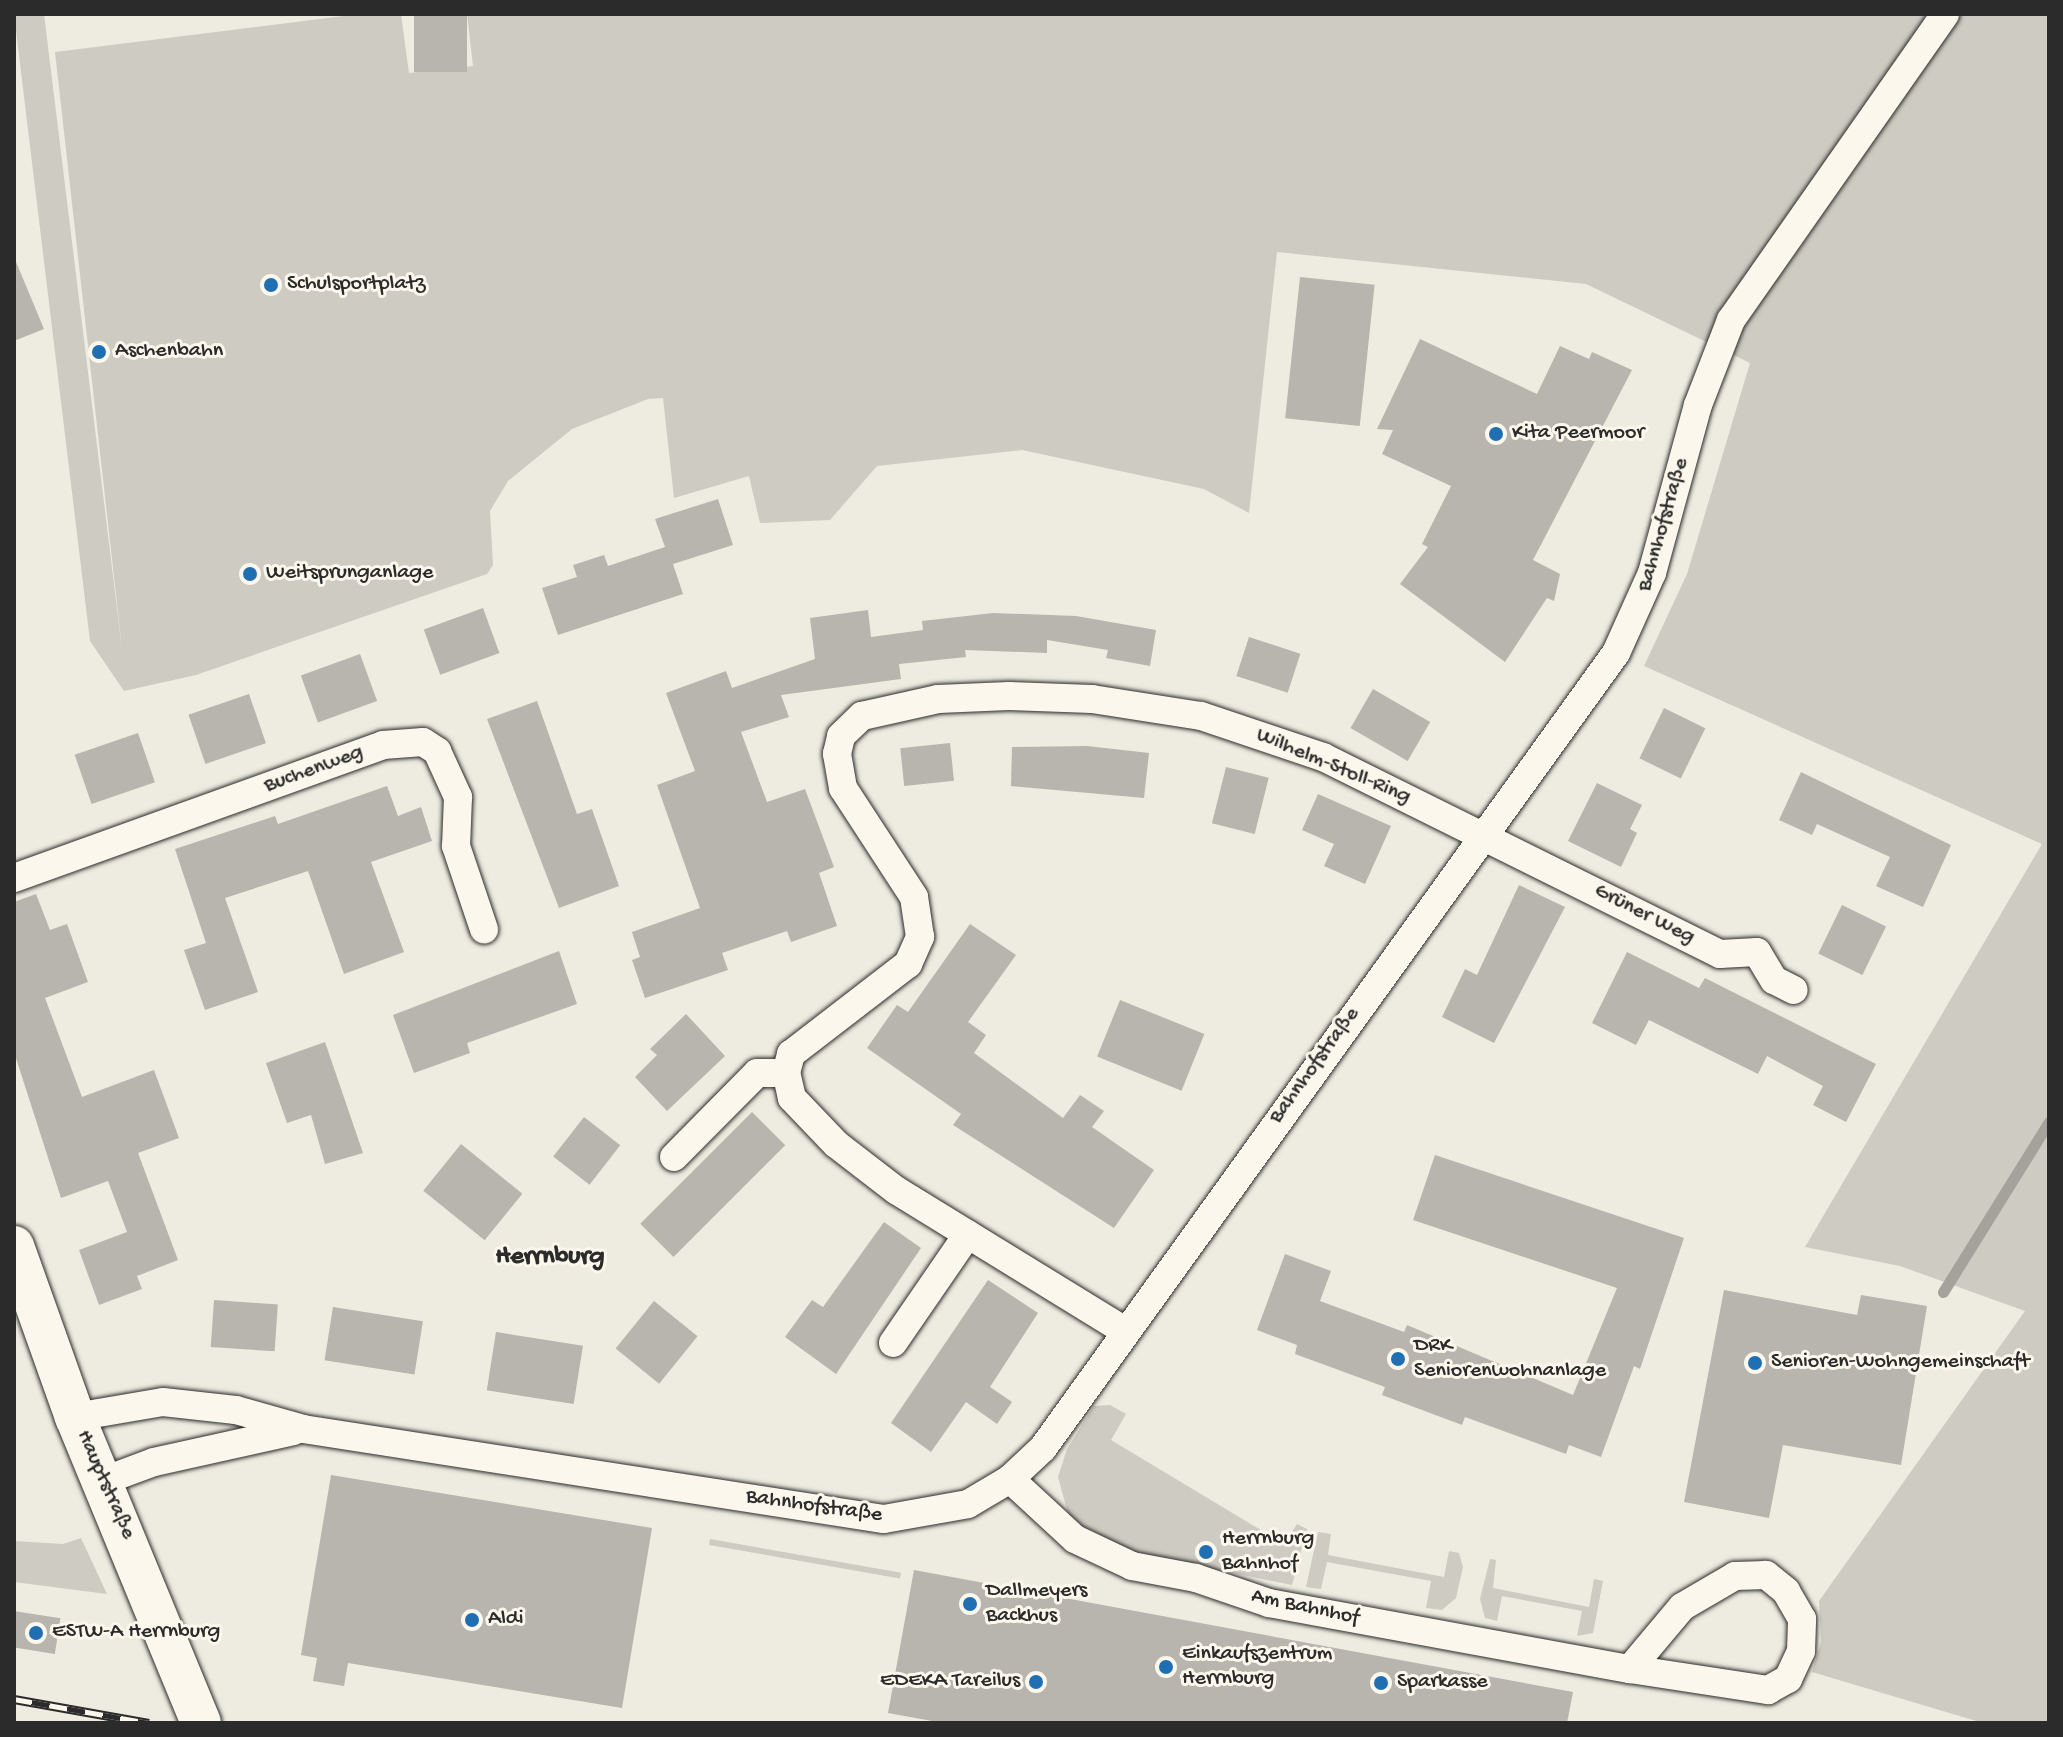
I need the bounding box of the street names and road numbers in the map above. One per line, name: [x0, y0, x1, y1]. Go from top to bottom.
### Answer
street label: Bahnhofstraße: [1632, 455, 1696, 595]
street label: Wilhelm-Stoll-Ring: [1252, 723, 1414, 811]
street label: Buchenweg: [261, 740, 367, 800]
street label: Grüner Weg: [1589, 878, 1699, 952]
street label: Bahnhofstraße: [1264, 1003, 1366, 1129]
street label: Hauptstraße: [69, 1426, 141, 1544]
street label: Bahnhofstraße: [744, 1484, 884, 1530]
street label: Am Bahnhof: [1249, 1584, 1361, 1632]

